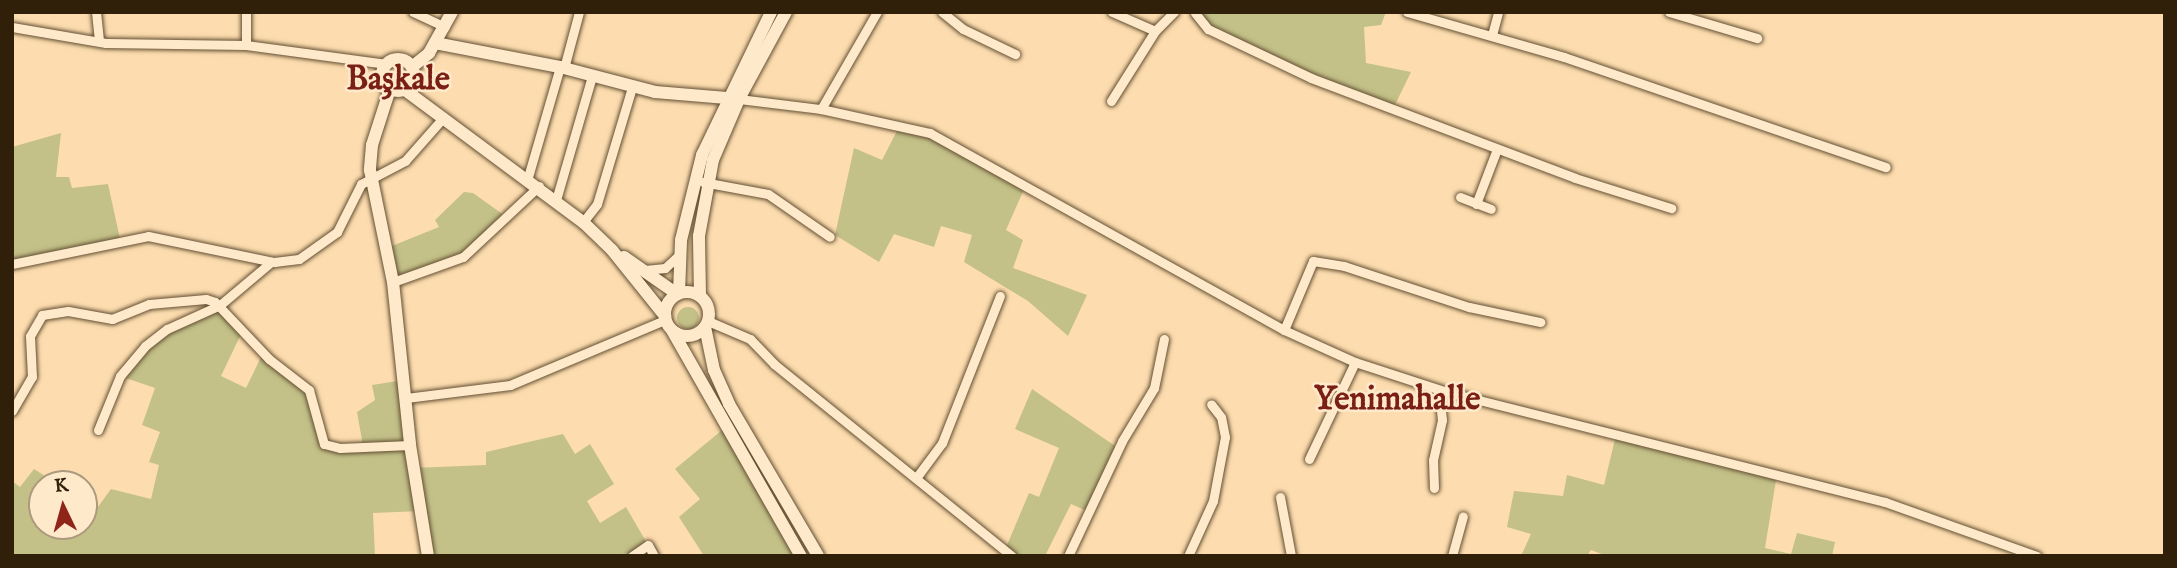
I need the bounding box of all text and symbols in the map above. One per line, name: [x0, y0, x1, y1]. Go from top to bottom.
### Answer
district label: Başkale: [346, 61, 450, 101]
district label: Yenimahalle: [1314, 381, 1480, 421]
north arrow: [28, 470, 98, 540]
text: K: [53, 474, 69, 499]

